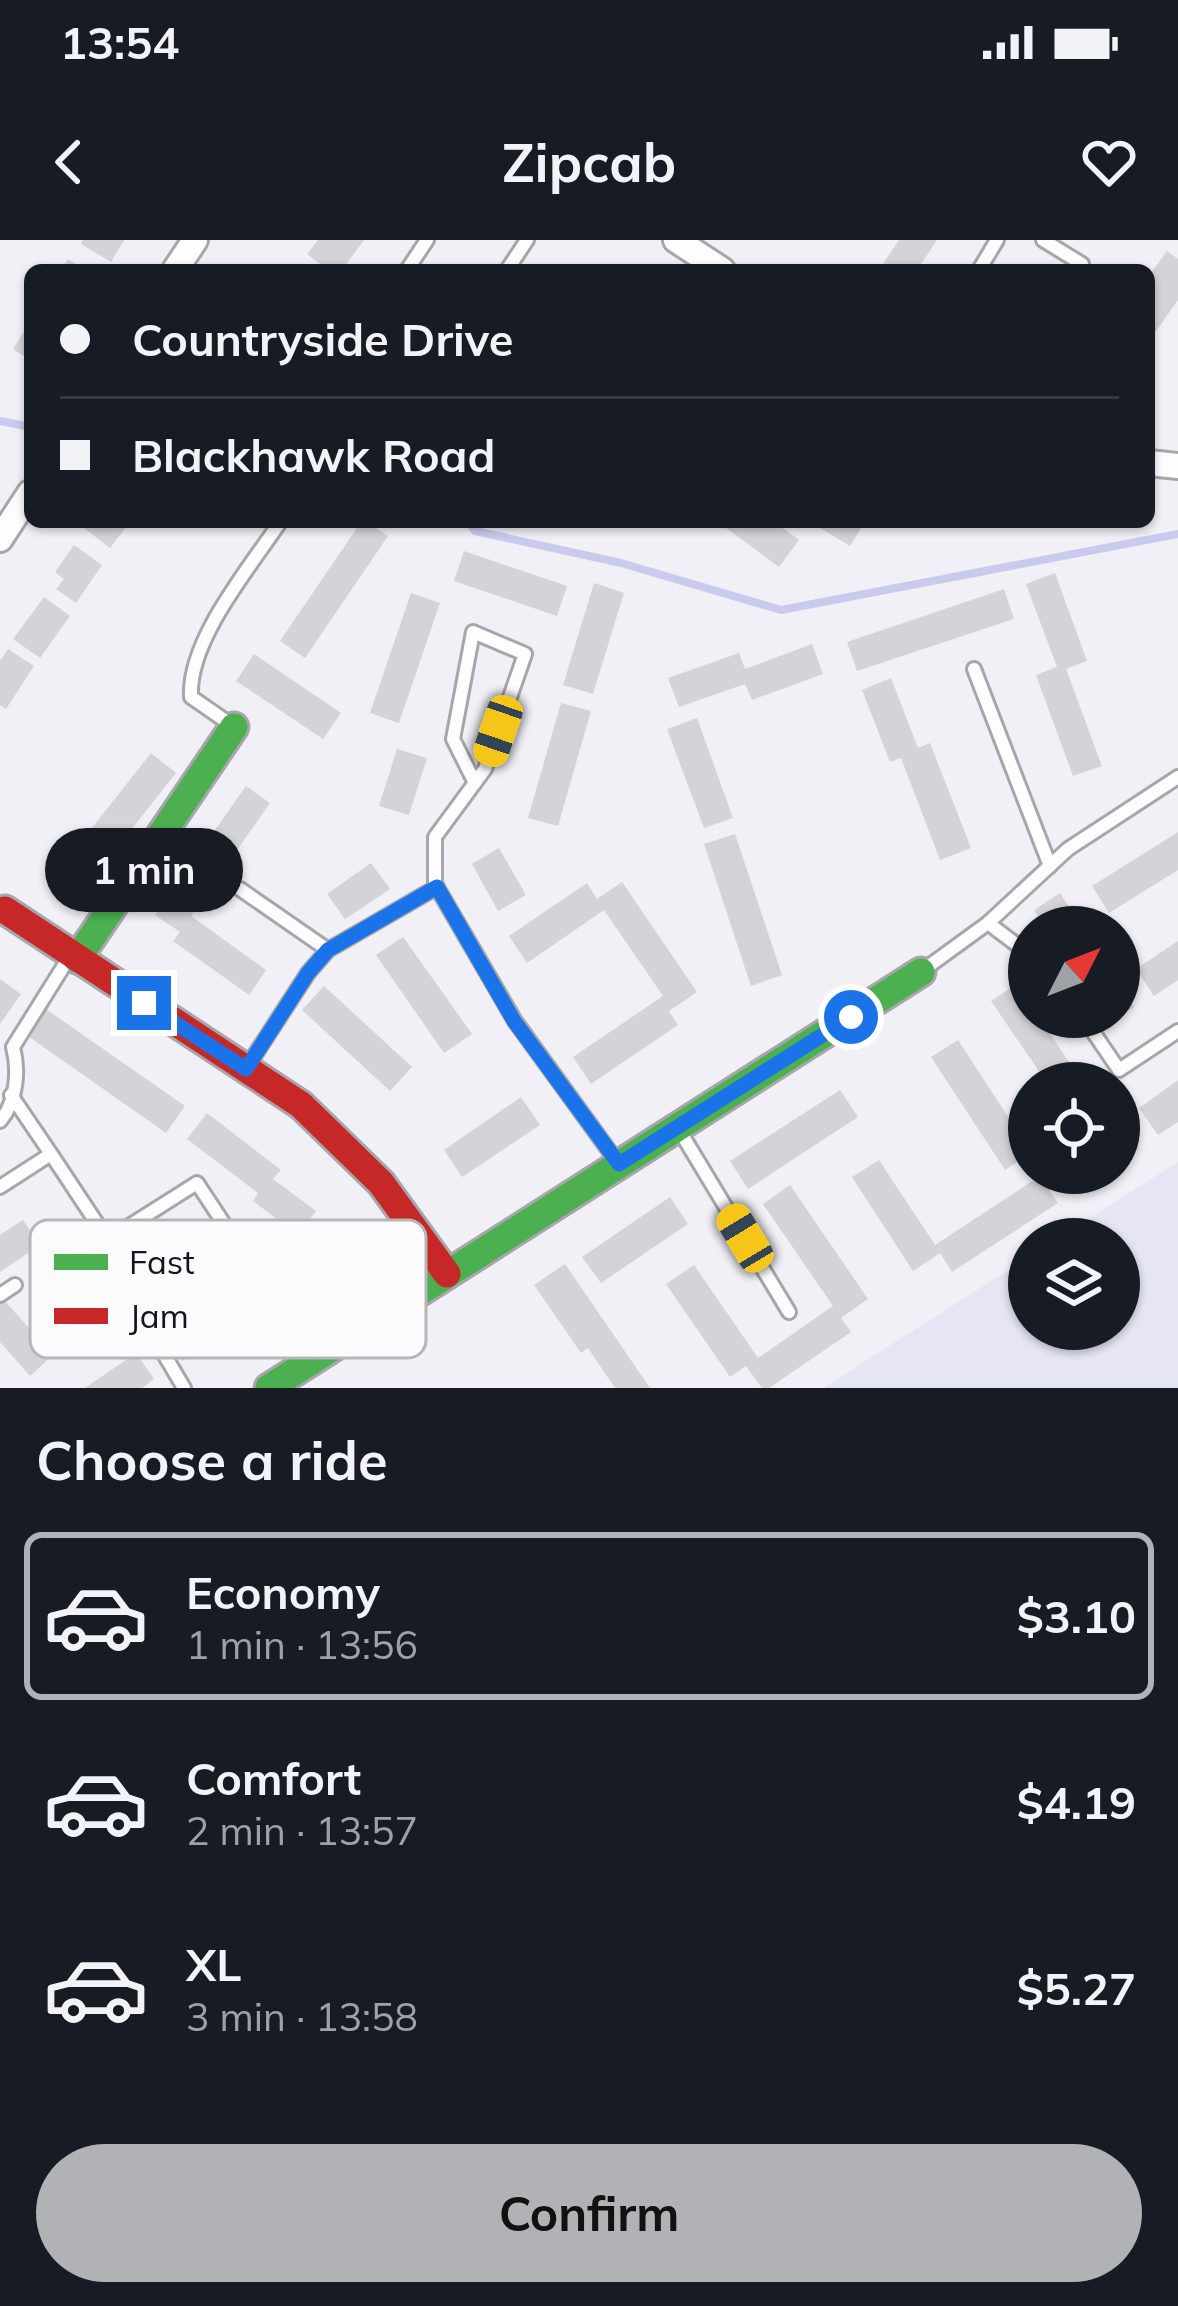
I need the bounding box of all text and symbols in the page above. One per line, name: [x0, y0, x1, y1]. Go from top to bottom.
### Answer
text: 13:54: [60, 14, 179, 70]
text: Zipcab: [502, 128, 676, 196]
icon: back: [36, 129, 102, 195]
icon: heart: [1076, 129, 1142, 195]
text: Countryside Drive: [132, 311, 514, 367]
text: Blackhawk Road: [132, 427, 495, 483]
car: [469, 691, 527, 771]
callout: 1 min: [45, 829, 243, 913]
text: 1 min: [93, 845, 195, 894]
north arrow: [1008, 906, 1140, 1038]
map controls: [1008, 906, 1140, 1350]
route end: [117, 976, 171, 1030]
route start: [824, 990, 878, 1044]
button: locate: [1008, 1062, 1140, 1194]
car: [711, 1198, 779, 1278]
button: layers: [1008, 1218, 1140, 1350]
legend: [30, 1220, 426, 1358]
text: Fast: [129, 1241, 194, 1282]
text: Jam: [129, 1295, 189, 1336]
text: Choose a ride: [36, 1426, 388, 1494]
icon: car: [42, 1562, 150, 1670]
text: Economy: [186, 1564, 380, 1620]
text: $3.10: [1017, 1588, 1136, 1644]
text: 1 min · 13:56: [186, 1620, 418, 1669]
icon: car: [42, 1748, 150, 1856]
text: Comfort: [186, 1750, 361, 1806]
text: $4.19: [1017, 1774, 1136, 1830]
text: 2 min · 13:57: [186, 1806, 418, 1855]
icon: car: [42, 1934, 150, 2042]
text: XL: [186, 1936, 241, 1992]
text: $5.27: [1017, 1960, 1136, 2016]
text: 3 min · 13:58: [186, 1992, 418, 2041]
button: Confirm: [36, 2144, 1142, 2282]

